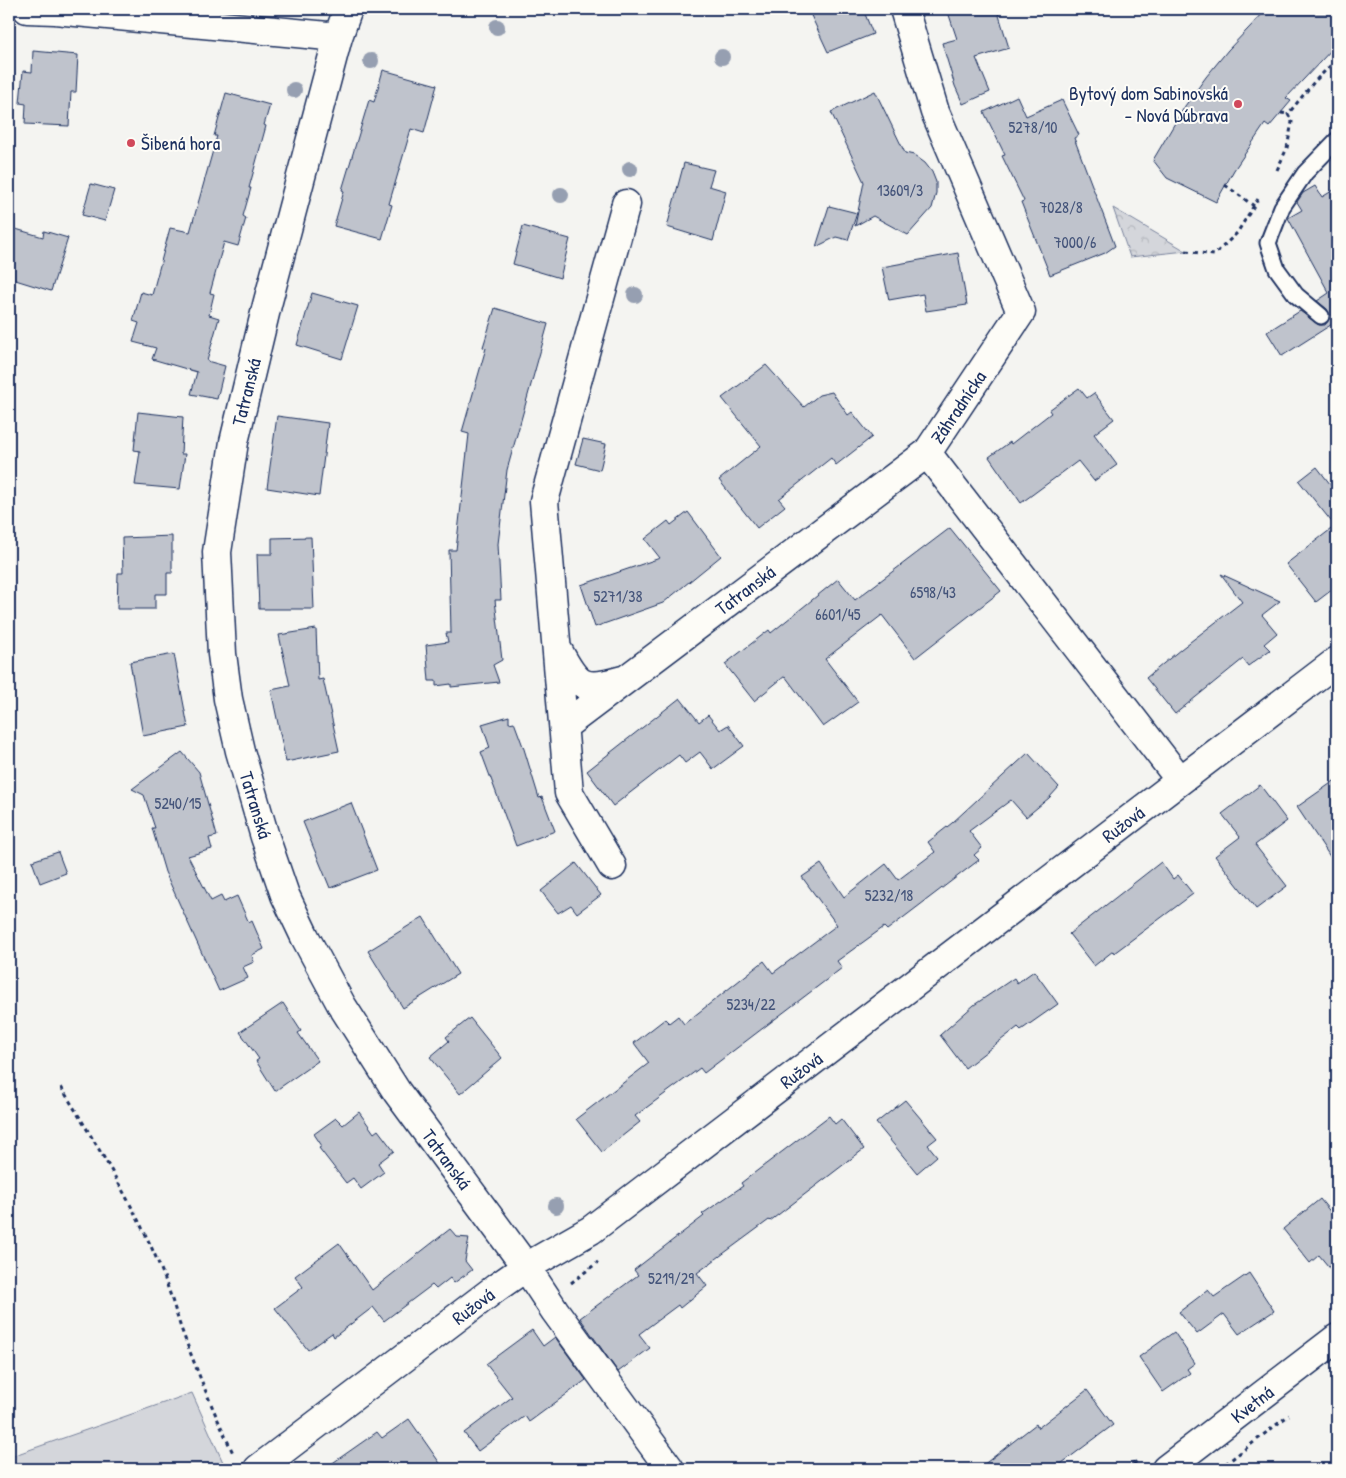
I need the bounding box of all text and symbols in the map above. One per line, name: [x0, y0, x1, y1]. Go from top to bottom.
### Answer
place label: Bytový dom Sabinovská - Nová Dúbrava: [1069, 80, 1229, 128]
marker: Bytový dom Sabinovská - Nová Dúbrava: [1232, 98, 1244, 110]
house number: 5278/10: [1009, 116, 1057, 138]
place label: Šibená hora: [141, 130, 221, 156]
marker: Šibená hora: [125, 137, 137, 149]
house number: 13609/3: [877, 179, 923, 201]
house number: 7028/8: [1039, 196, 1083, 218]
house number: 7000/6: [1054, 231, 1096, 253]
street label: Tatranská: [225, 355, 267, 429]
street label: Záhradnícka: [924, 365, 992, 449]
street label: Tatranská: [710, 559, 781, 621]
house number: 6598/43: [910, 581, 956, 603]
house number: 5271/38: [594, 585, 642, 607]
house number: 6601/45: [815, 603, 861, 625]
street label: Tatranská: [233, 768, 279, 842]
house number: 5240/15: [155, 792, 202, 814]
street label: Ružová: [1096, 799, 1150, 849]
house number: 5232/18: [865, 884, 913, 906]
house number: 5234/22: [726, 993, 776, 1015]
street label: Ružová: [774, 1045, 828, 1095]
street label: Tatranská: [416, 1123, 478, 1195]
house number: 5219/29: [648, 1267, 694, 1289]
street label: Ružová: [446, 1281, 500, 1331]
street label: Kvetná: [1225, 1379, 1279, 1429]

